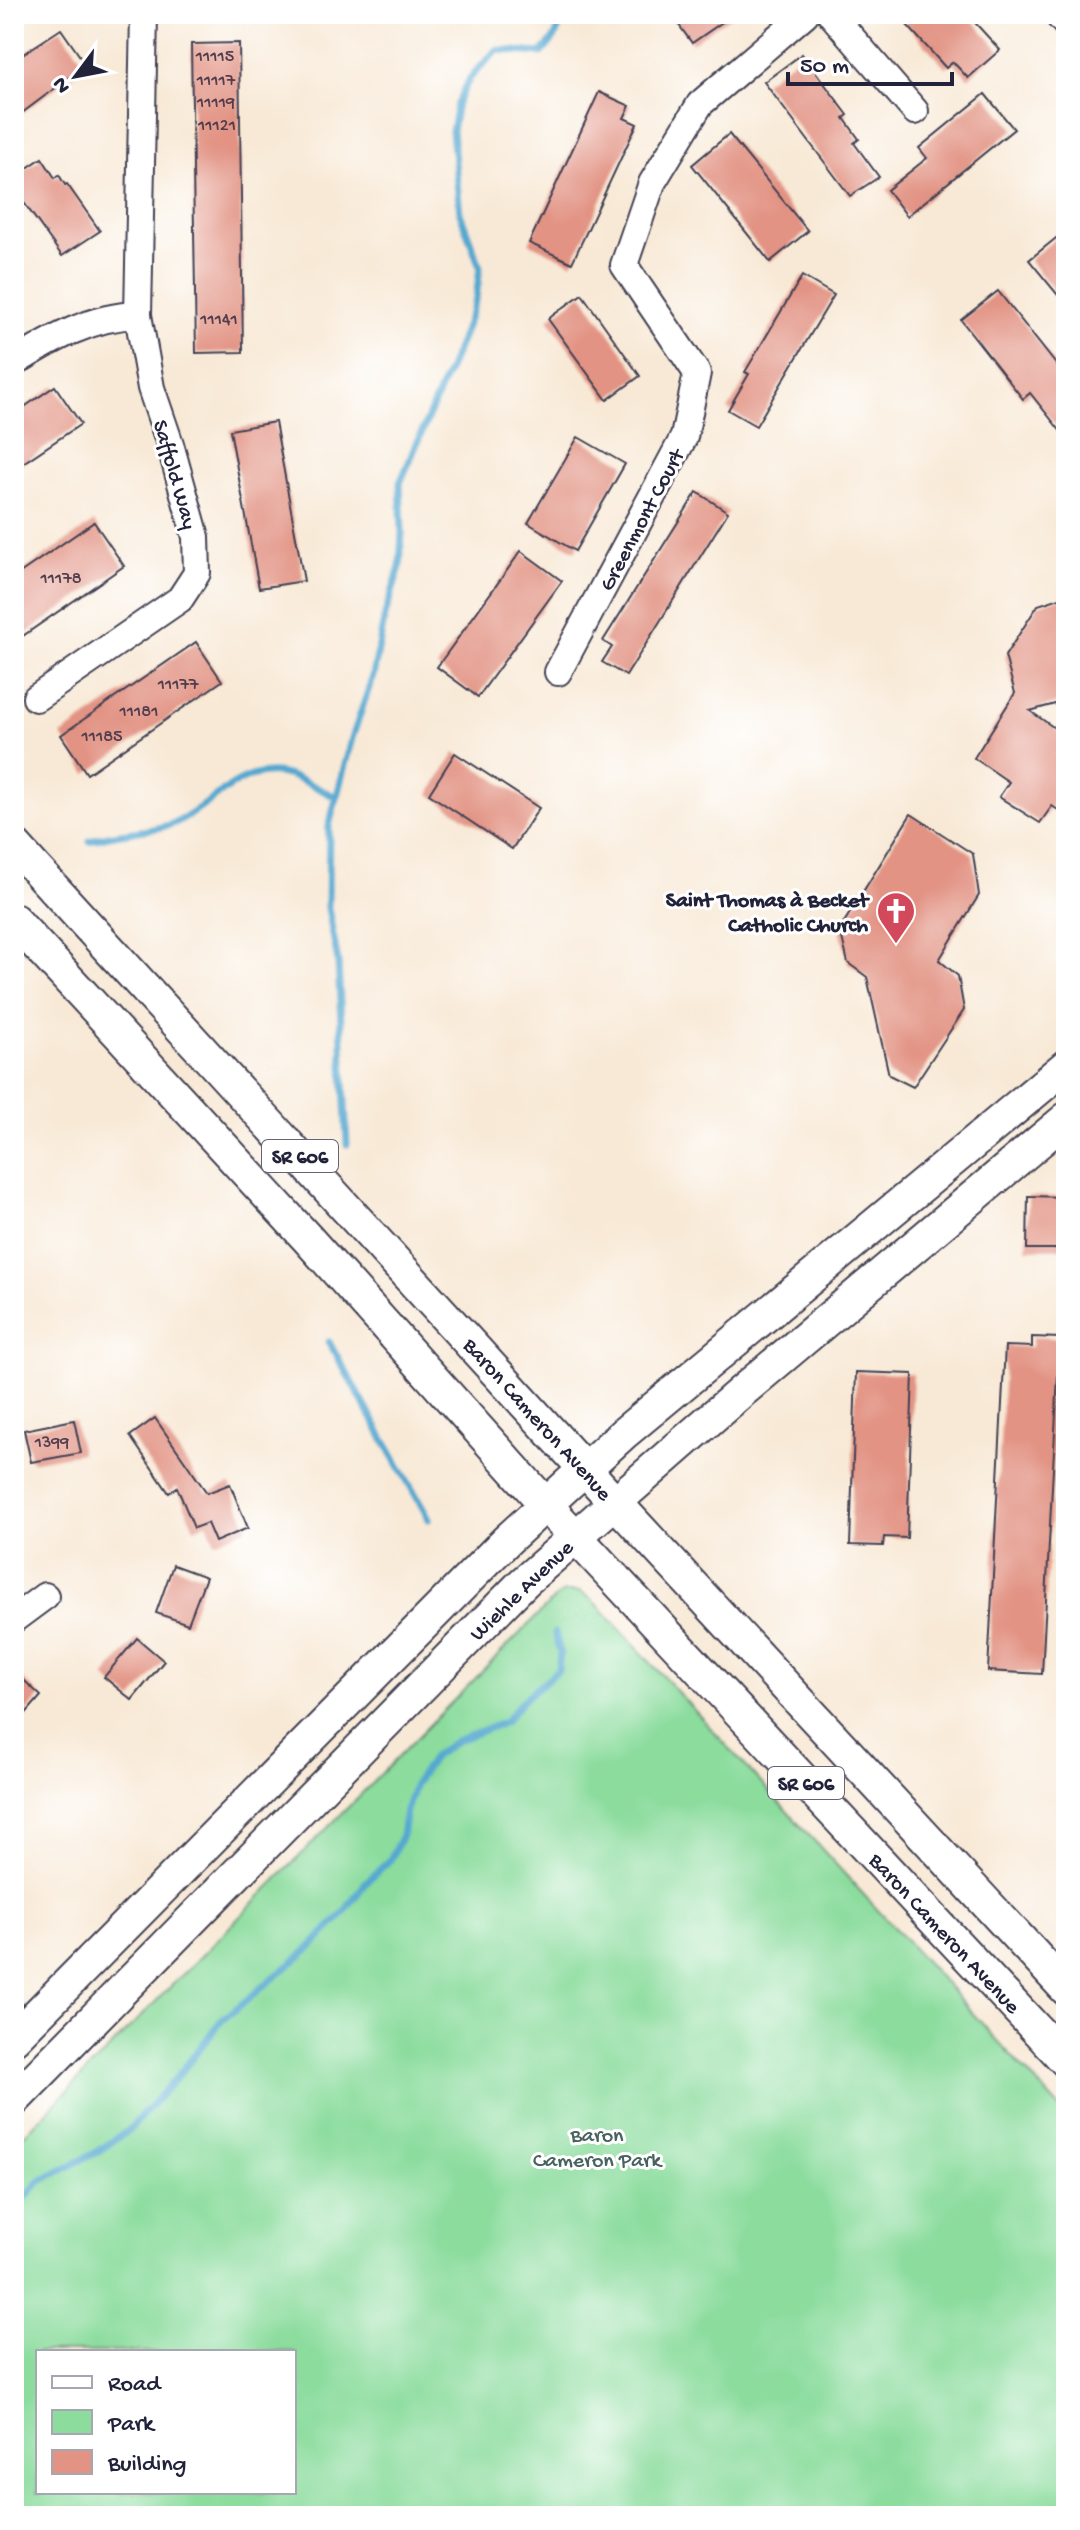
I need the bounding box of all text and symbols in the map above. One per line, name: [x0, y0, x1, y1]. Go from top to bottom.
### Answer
north arrow: [36, 36, 116, 116]
scale bar: [788, 36, 952, 86]
house number: 11115: [195, 47, 234, 68]
text: 50 m: [800, 53, 849, 82]
text: N: [48, 71, 77, 97]
house number: 11117: [196, 71, 236, 92]
house number: 11119: [196, 93, 235, 114]
house number: 11121: [197, 116, 236, 137]
house number: 11141: [199, 310, 238, 331]
street label: Saffold Way: [145, 418, 201, 533]
street label: Greenmont Court: [595, 444, 693, 596]
house number: 11178: [39, 569, 82, 590]
house number: 11177: [157, 675, 199, 696]
house number: 11181: [119, 702, 158, 723]
house number: 11185: [80, 727, 123, 748]
place label: Saint Thomas à Becket Catholic Church: [666, 889, 870, 940]
church icon: Saint Thomas à Becket Catholic Church: [875, 890, 917, 945]
road number: SR 606: [262, 1140, 338, 1172]
street label: Baron Cameron Avenue: [455, 1333, 617, 1508]
house number: 1399: [34, 1433, 69, 1454]
street label: Wiehle Avenue: [465, 1535, 581, 1648]
road number: SR 606: [768, 1767, 844, 1799]
street label: Baron Cameron Avenue: [861, 1848, 1025, 2021]
park label: Baron Cameron Park: [533, 2124, 663, 2175]
legend: [36, 2350, 296, 2494]
text: Road: [108, 2371, 162, 2400]
text: Park: [107, 2411, 156, 2440]
text: Building: [107, 2451, 186, 2480]

